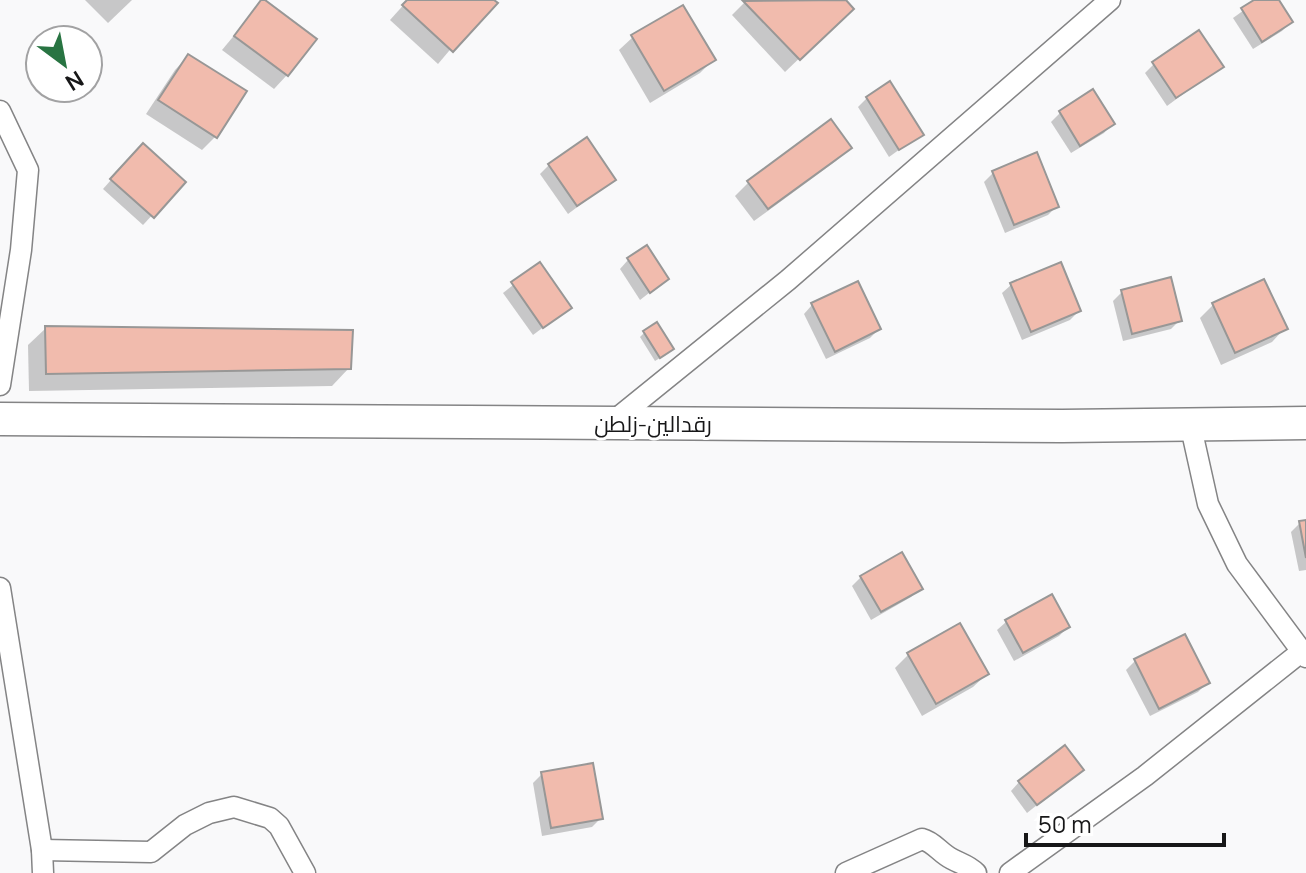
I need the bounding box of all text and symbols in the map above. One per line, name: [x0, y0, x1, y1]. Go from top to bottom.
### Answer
north arrow: [24, 24, 104, 104]
text: N: [60, 64, 89, 98]
street label: رقدالين-زلطن: [594, 409, 712, 439]
scale bar: [1026, 797, 1224, 847]
text: 50 m: [1038, 807, 1092, 840]

